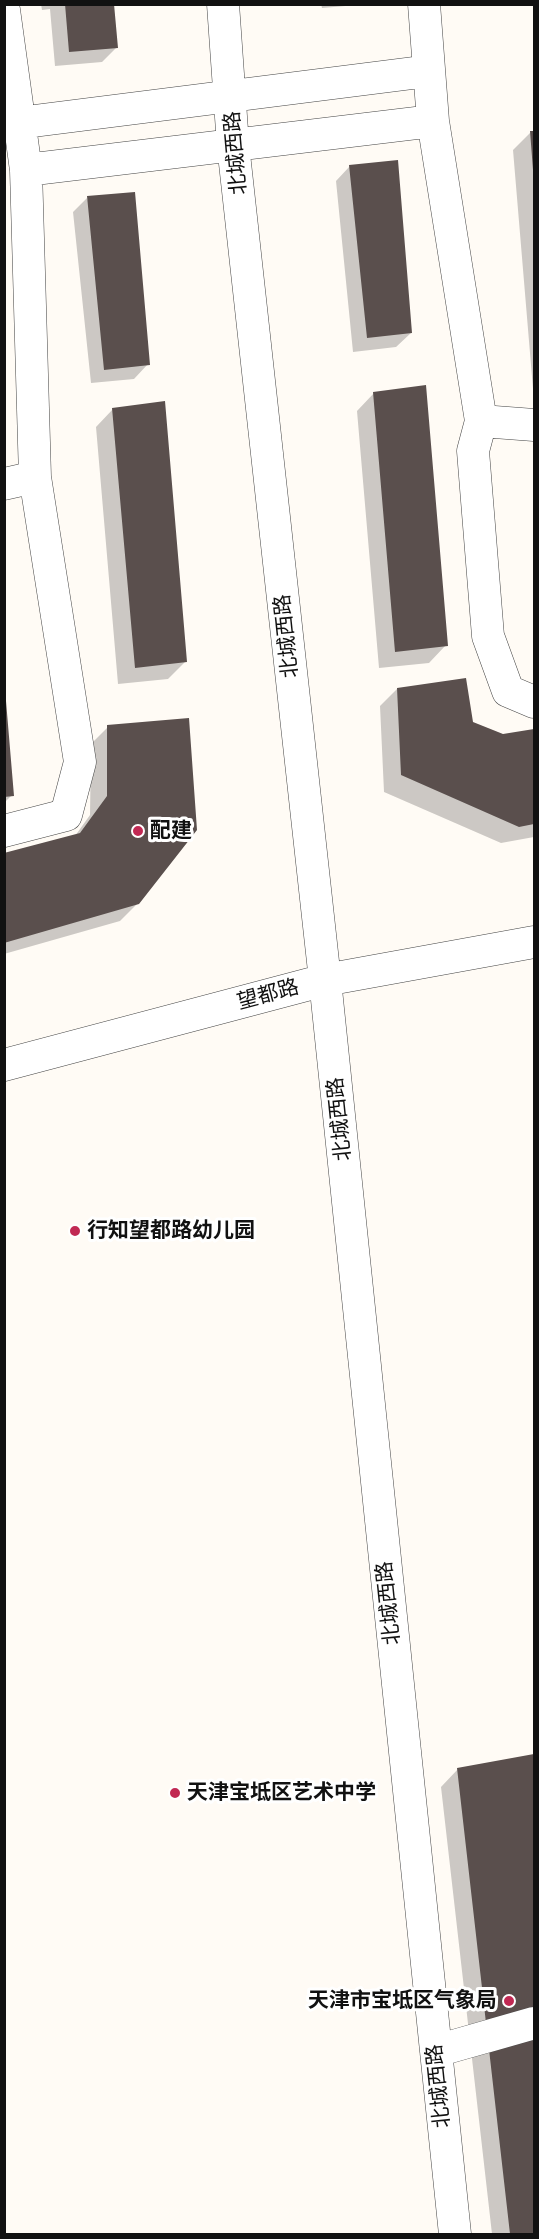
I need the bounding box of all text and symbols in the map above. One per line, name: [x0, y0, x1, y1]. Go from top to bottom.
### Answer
street label: 北城西路: [220, 110, 252, 196]
street label: 北城西路: [270, 593, 304, 679]
place label: 配建: [150, 818, 192, 844]
marker: 配建: [131, 824, 145, 838]
street label: 望都路: [234, 975, 302, 1015]
street label: 北城西路: [323, 1076, 357, 1162]
place label: 行知望都路幼儿园: [87, 1218, 255, 1244]
marker: 行知望都路幼儿园: [68, 1224, 82, 1238]
street label: 北城西路: [372, 1560, 406, 1646]
place label: 天津宝坻区艺术中学: [187, 1780, 376, 1806]
marker: 天津宝坻区艺术中学: [168, 1786, 182, 1800]
place label: 天津市宝坻区气象局: [308, 1988, 497, 2014]
marker: 天津市宝坻区气象局: [502, 1994, 516, 2008]
street label: 北城西路: [422, 2043, 456, 2129]

